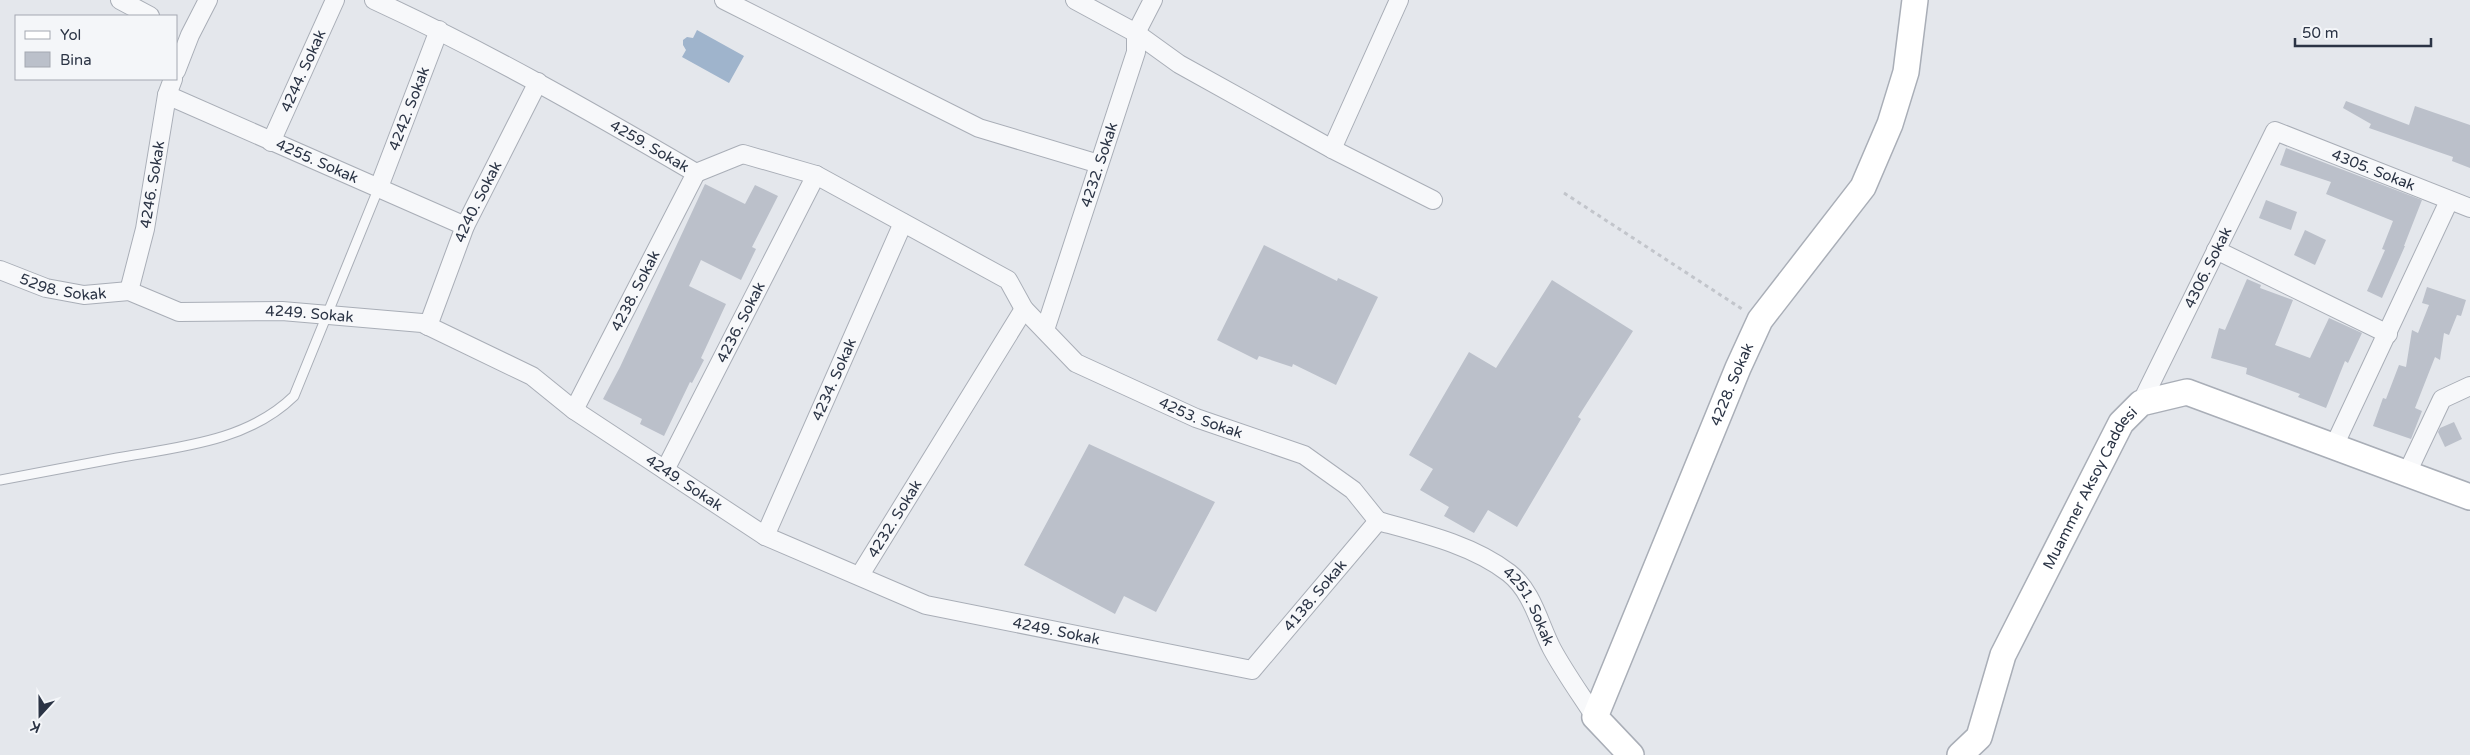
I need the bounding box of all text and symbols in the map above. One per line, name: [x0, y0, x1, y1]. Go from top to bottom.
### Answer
legend: [15, 15, 178, 80]
scale bar: [2295, 15, 2431, 47]
text: 50 m: [2302, 24, 2339, 42]
text: Yol: [60, 26, 81, 44]
street label: 4244. Sokak: [277, 27, 329, 115]
text: Bina: [60, 51, 92, 69]
street label: 4242. Sokak: [385, 64, 433, 153]
street label: 4259. Sokak: [607, 116, 692, 176]
street label: 4232. Sokak: [1077, 120, 1121, 210]
street label: 4255. Sokak: [273, 135, 361, 187]
street label: 4246. Sokak: [136, 139, 168, 230]
street label: 4305. Sokak: [2329, 145, 2418, 194]
street label: 4240. Sokak: [451, 158, 505, 245]
street label: 4306. Sokak: [2180, 224, 2235, 311]
street label: 4238. Sokak: [607, 247, 664, 334]
street label: 5298. Sokak: [17, 270, 107, 304]
street label: 4236. Sokak: [712, 279, 769, 366]
street label: 4249. Sokak: [265, 302, 354, 326]
street label: 4234. Sokak: [808, 335, 860, 424]
street label: 4228. Sokak: [1706, 340, 1757, 429]
street label: 4253. Sokak: [1156, 393, 1245, 442]
street label: Muammer Aksoy Caddesi: [2039, 403, 2141, 572]
street label: 4249. Sokak: [642, 451, 726, 515]
street label: 4232. Sokak: [864, 476, 926, 561]
street label: 4138. Sokak: [1280, 556, 1350, 635]
street label: 4251. Sokak: [1499, 563, 1558, 648]
street label: 4249. Sokak: [1011, 614, 1102, 648]
north arrow: [15, 690, 65, 740]
text: K: [28, 717, 43, 736]

